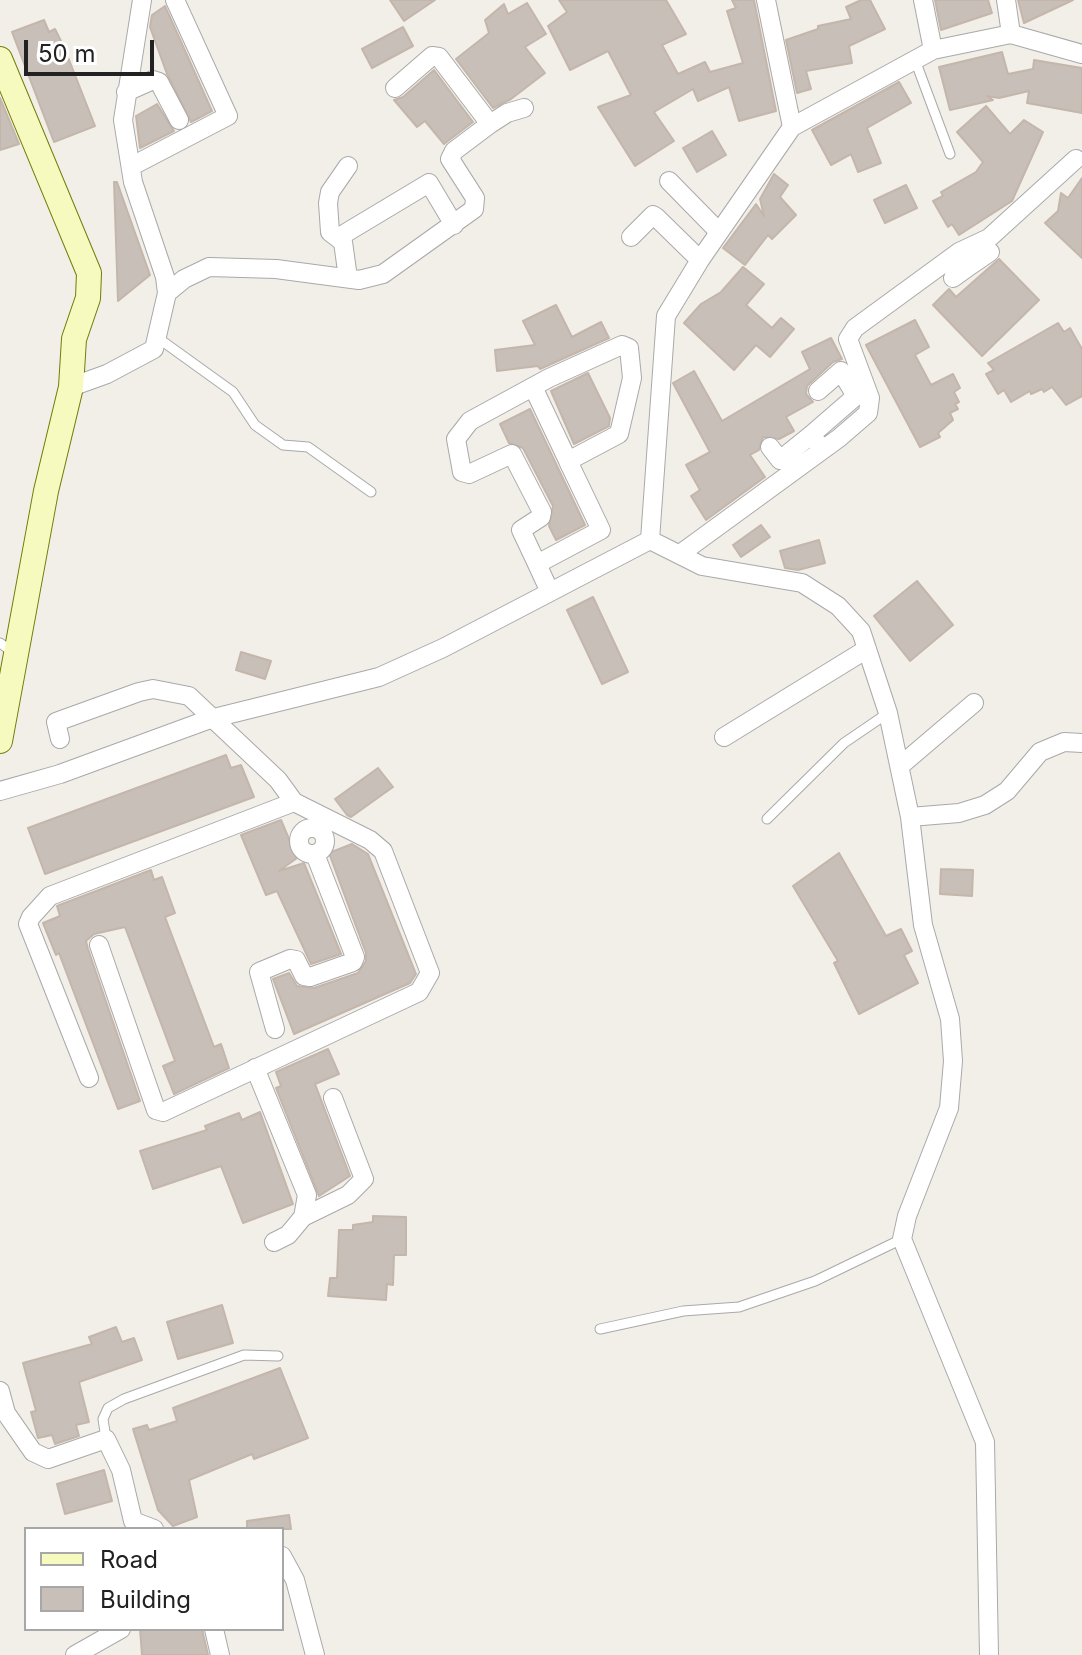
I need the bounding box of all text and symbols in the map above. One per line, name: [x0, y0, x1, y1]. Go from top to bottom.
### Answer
scale bar: [28, 24, 158, 74]
text: 50 m: [38, 39, 96, 68]
legend: [24, 1527, 284, 1631]
text: Road: [100, 1545, 158, 1574]
text: Building: [100, 1585, 191, 1614]

